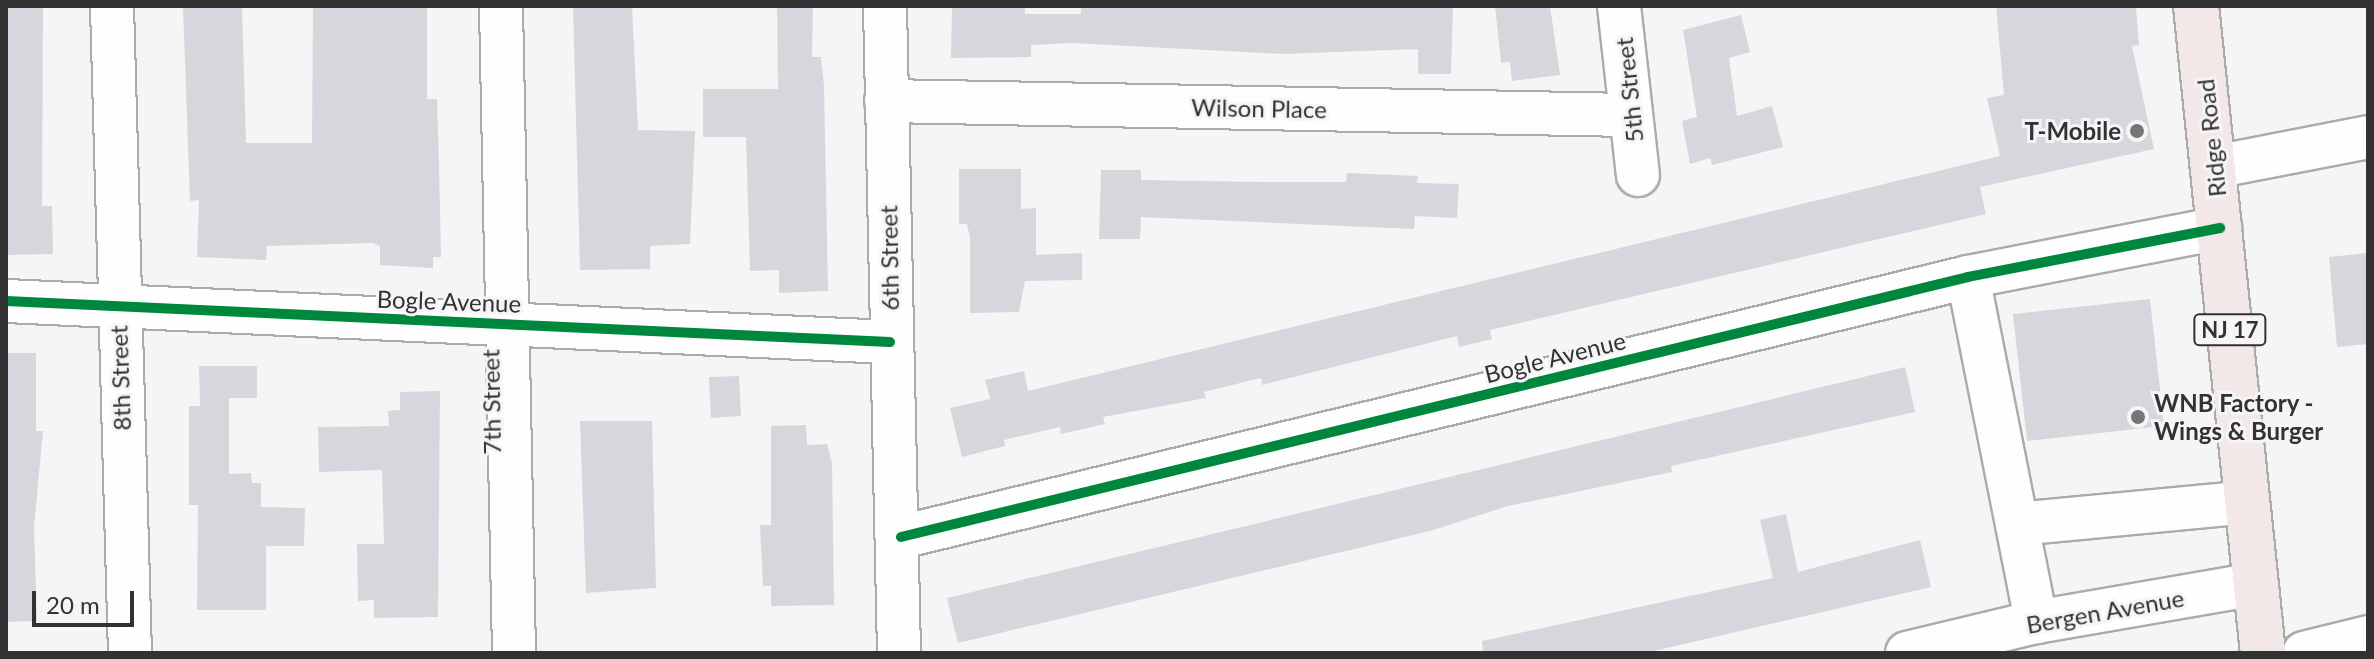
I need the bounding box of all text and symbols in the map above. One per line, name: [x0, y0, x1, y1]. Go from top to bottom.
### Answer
street label: 5th Street: [1609, 36, 1649, 144]
street label: Ridge Road: [2190, 78, 2232, 198]
street label: Wilson Place: [1191, 92, 1327, 124]
place label: T-Mobile: [2025, 117, 2121, 145]
marker: T-Mobile: [2128, 122, 2146, 140]
street label: 6th Street: [874, 205, 904, 311]
street label: Bogle Avenue: [376, 284, 522, 318]
road number: NJ 17: [2192, 312, 2268, 348]
street label: 8th Street: [104, 325, 136, 431]
street label: Bogle Avenue: [1481, 325, 1629, 389]
street label: 7th Street: [476, 349, 506, 455]
place label: WNB Factory - Wings & Burger: [2154, 389, 2323, 445]
marker: WNB Factory - Wings & Burger: [2129, 408, 2147, 426]
scale bar: [36, 575, 138, 625]
street label: Bergen Avenue: [2024, 583, 2186, 639]
text: 20 m: [46, 590, 100, 619]

